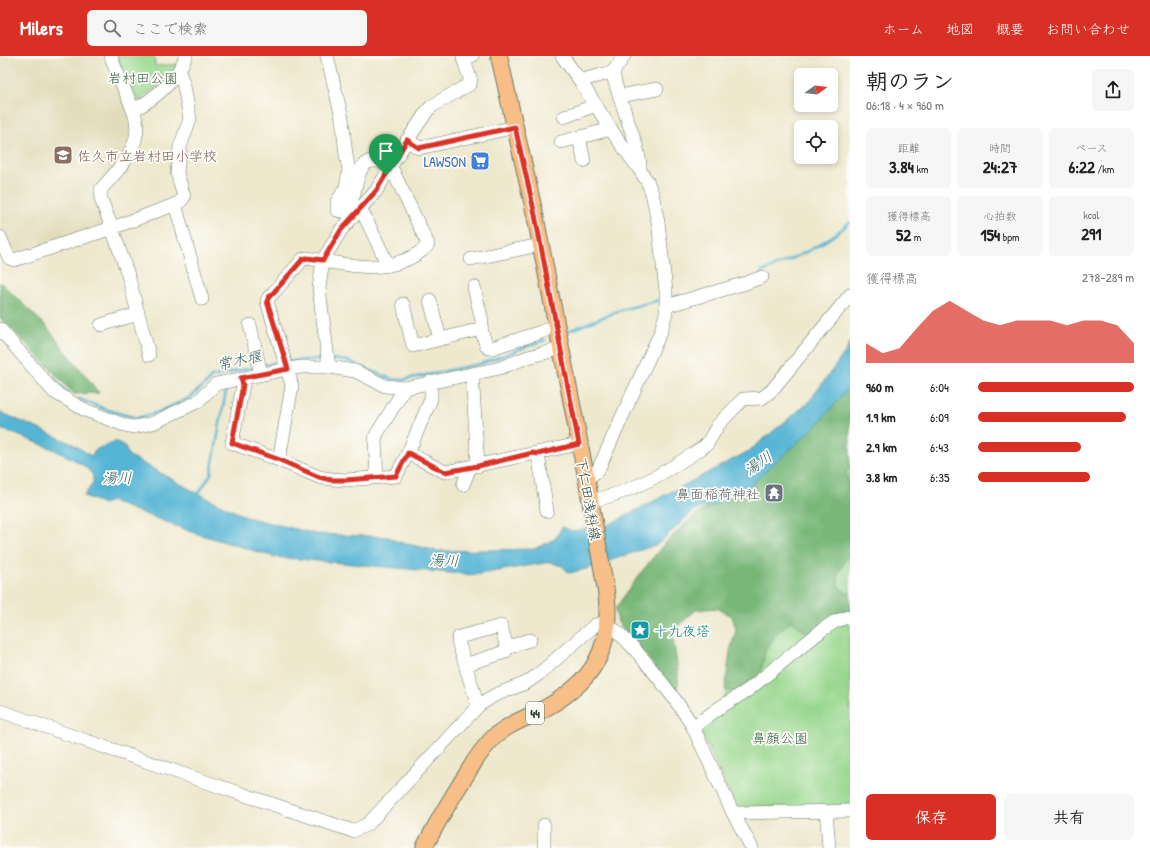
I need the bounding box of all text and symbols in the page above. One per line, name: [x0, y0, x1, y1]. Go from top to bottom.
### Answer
search box: [87, 10, 367, 46]
text: Milers: [20, 15, 63, 41]
icon: search: [101, 17, 123, 39]
text: ここで検索: [133, 18, 208, 39]
text: ホーム: [883, 19, 924, 38]
text: 地図: [946, 19, 974, 38]
text: 概要: [996, 19, 1024, 38]
text: お問い合わせ: [1046, 19, 1130, 38]
text: 朝のラン: [866, 66, 954, 96]
park label: 岩村田公園: [108, 68, 178, 87]
north arrow: [794, 68, 838, 112]
map controls: [794, 68, 838, 164]
button: share: [1092, 69, 1134, 111]
text: 06:18 · 4 × 960 m: [866, 96, 944, 114]
button: locate: [794, 120, 838, 164]
pin: [369, 134, 403, 175]
icon: arrive: [375, 140, 397, 162]
text: 距離: [898, 141, 920, 155]
text: 時間: [989, 141, 1011, 155]
text: ペース: [1075, 141, 1108, 155]
school or university icon: 佐久市立岩村田小学校: [52, 144, 74, 166]
place label: 佐久市立岩村田小学校: [77, 146, 217, 165]
supermarket icon: LAWSON: [469, 150, 491, 172]
place label: LAWSON: [424, 152, 466, 171]
text: 3.84: [889, 155, 914, 178]
text: 24:27: [983, 155, 1017, 178]
text: 6:22: [1068, 155, 1095, 178]
text: km: [914, 162, 928, 176]
text: /km: [1095, 162, 1114, 176]
text: kcal: [1083, 208, 1099, 222]
text: 獲得標高: [887, 209, 931, 223]
text: 心拍数: [983, 209, 1016, 223]
text: 291: [1081, 222, 1102, 245]
text: 52: [896, 223, 911, 246]
text: 154: [980, 223, 1000, 246]
text: m: [911, 230, 921, 244]
text: bpm: [1000, 230, 1019, 244]
text: 278–289 m: [1082, 268, 1134, 286]
text: 獲得標高: [866, 269, 918, 287]
water label: 常木堰: [215, 345, 265, 375]
text: 960 m: [866, 378, 894, 396]
text: 6:04: [930, 378, 949, 396]
text: 1.9 km: [866, 408, 896, 426]
text: 6:09: [930, 408, 949, 426]
text: 2.9 km: [866, 438, 897, 456]
text: 6:43: [930, 438, 949, 456]
water label: 湯川: [740, 446, 776, 480]
street label: 下仁田浅科線: [572, 456, 606, 542]
water label: 湯川: [102, 467, 132, 488]
text: 3.8 km: [866, 468, 897, 486]
text: 6:35: [930, 468, 950, 486]
temple icon: 鼻面稲荷神社: [763, 482, 785, 504]
place label: 鼻面稲荷神社: [676, 484, 760, 503]
water label: 湯川: [429, 549, 459, 571]
place icon: 十九夜塔: [629, 619, 651, 641]
place label: 十九夜塔: [654, 621, 710, 640]
road number: 44: [526, 702, 544, 724]
park label: 鼻顔公園: [752, 728, 808, 747]
button: 保存: [866, 794, 996, 840]
button: 共有: [1004, 794, 1134, 840]

